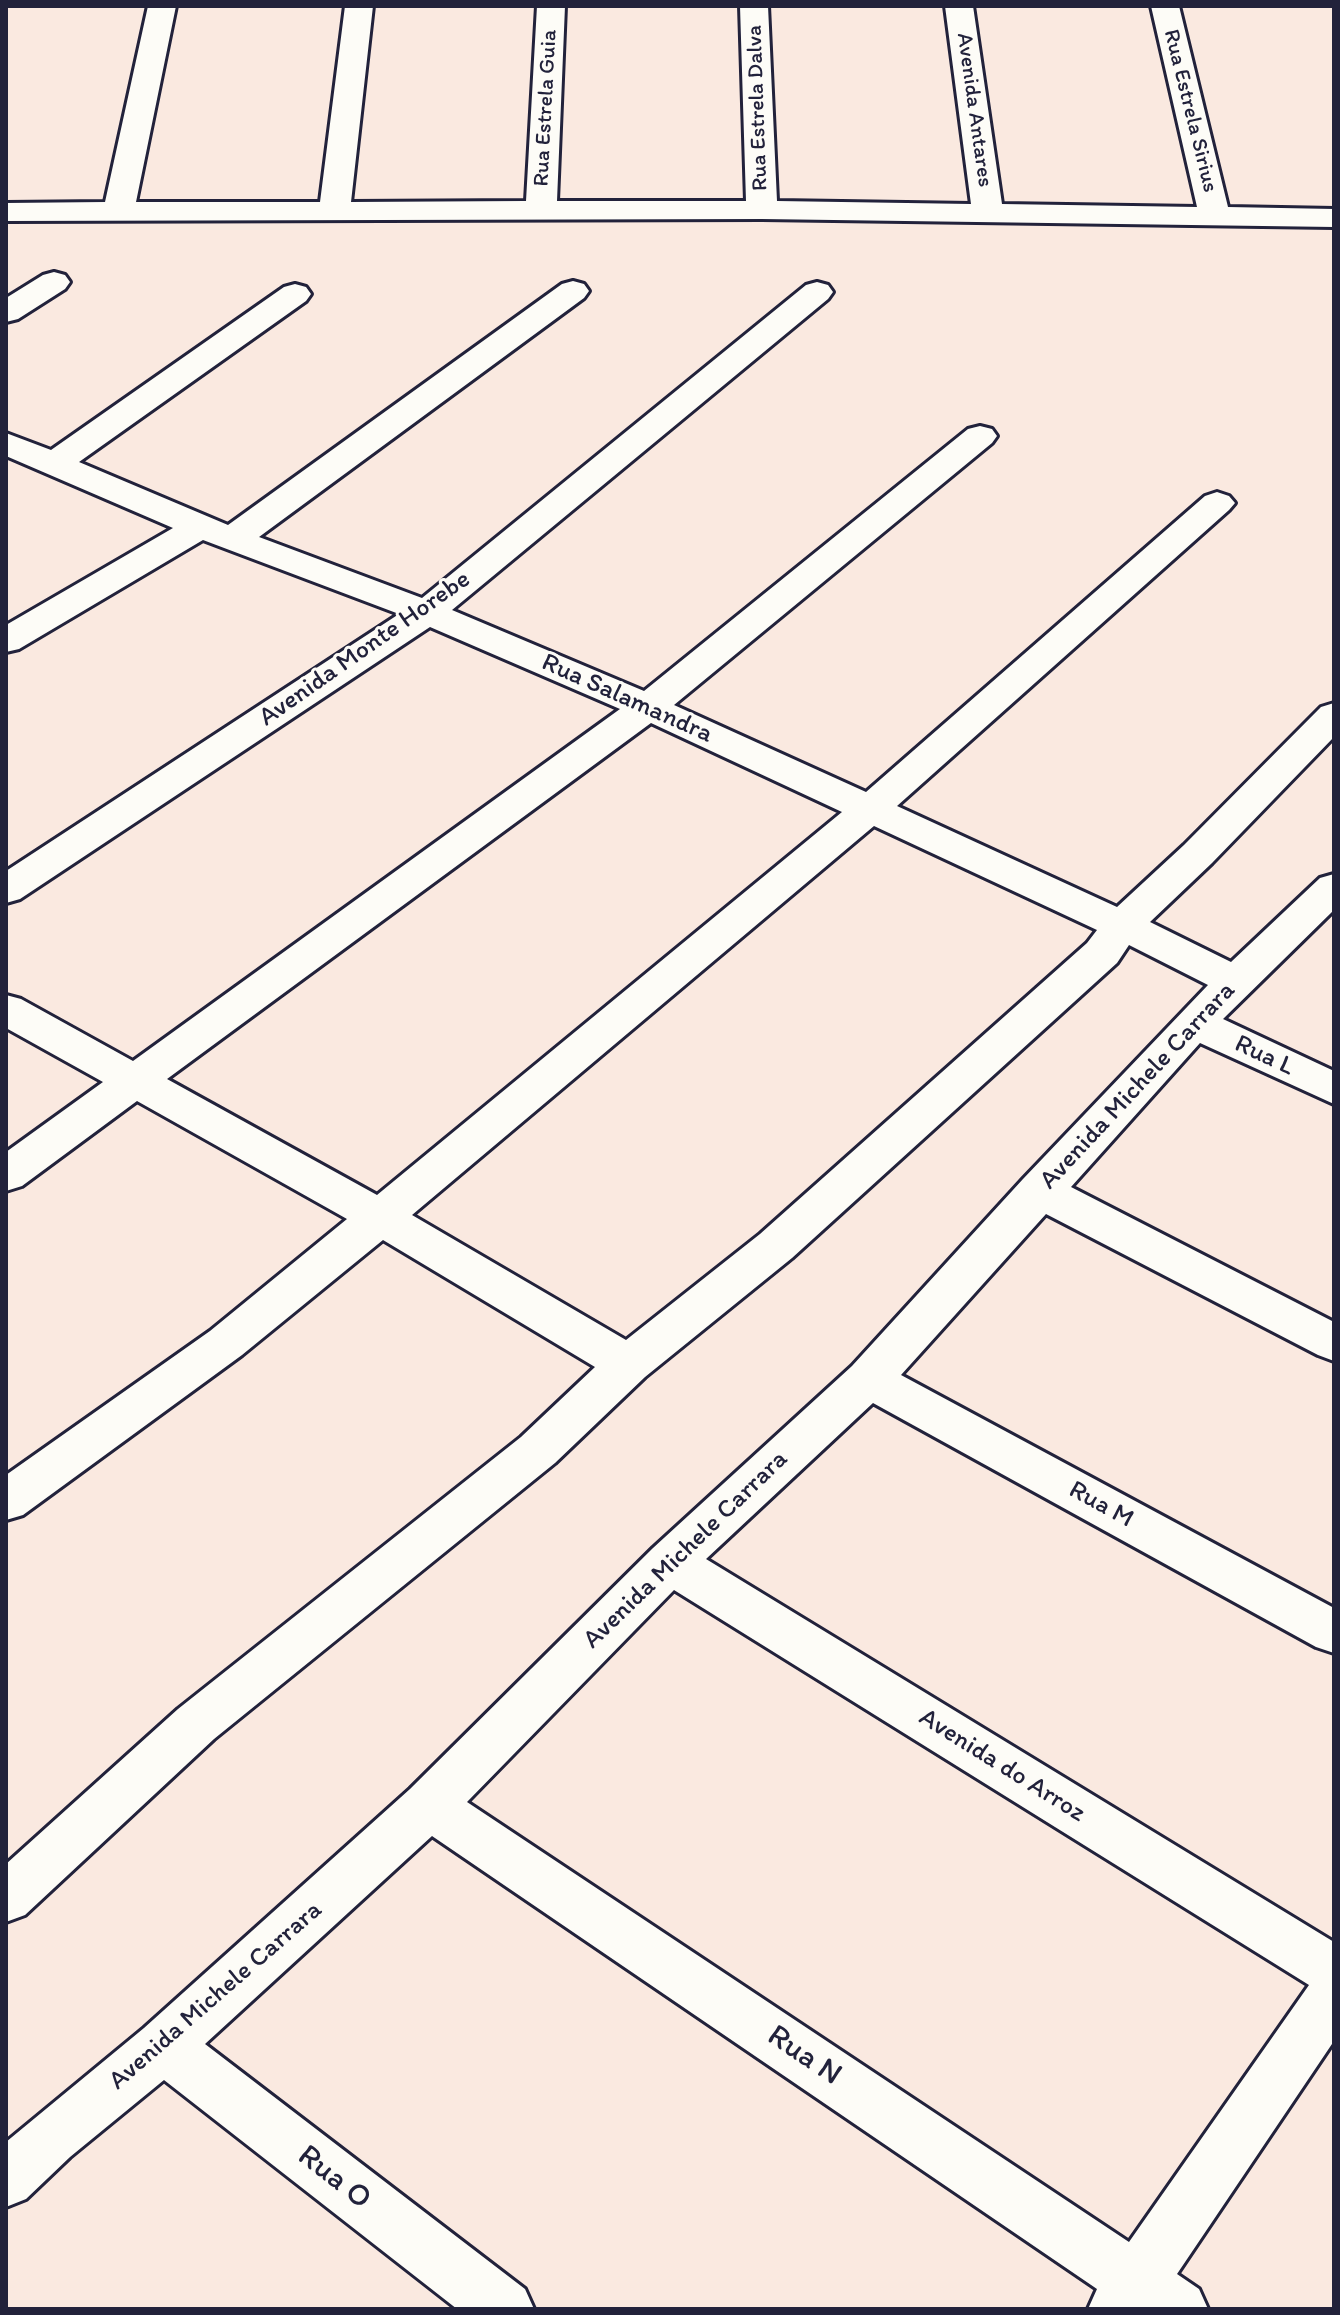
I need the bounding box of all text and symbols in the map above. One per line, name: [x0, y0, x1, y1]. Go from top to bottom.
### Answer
street label: Rua Estrela Dalva: [742, 25, 774, 191]
street label: Rua Estrela Sirius: [1157, 27, 1223, 195]
street label: Rua Estrela Guia: [529, 29, 563, 187]
street label: Avenida Antares: [950, 31, 998, 189]
street label: Avenida Monte Horebe: [253, 564, 477, 734]
street label: Rua Salamandra: [537, 647, 717, 751]
street label: Avenida Michele Carrara: [1034, 976, 1242, 1196]
street label: Rua L: [1229, 1029, 1299, 1083]
street label: Avenida Michele Carrara: [577, 1444, 795, 1656]
street label: Rua M: [1063, 1475, 1139, 1535]
street label: Avenida do Arroz: [913, 1702, 1091, 1830]
street label: Avenida Michele Carrara: [103, 1895, 329, 2097]
street label: Rua N: [759, 2017, 849, 2095]
street label: Rua O: [289, 2137, 379, 2219]

